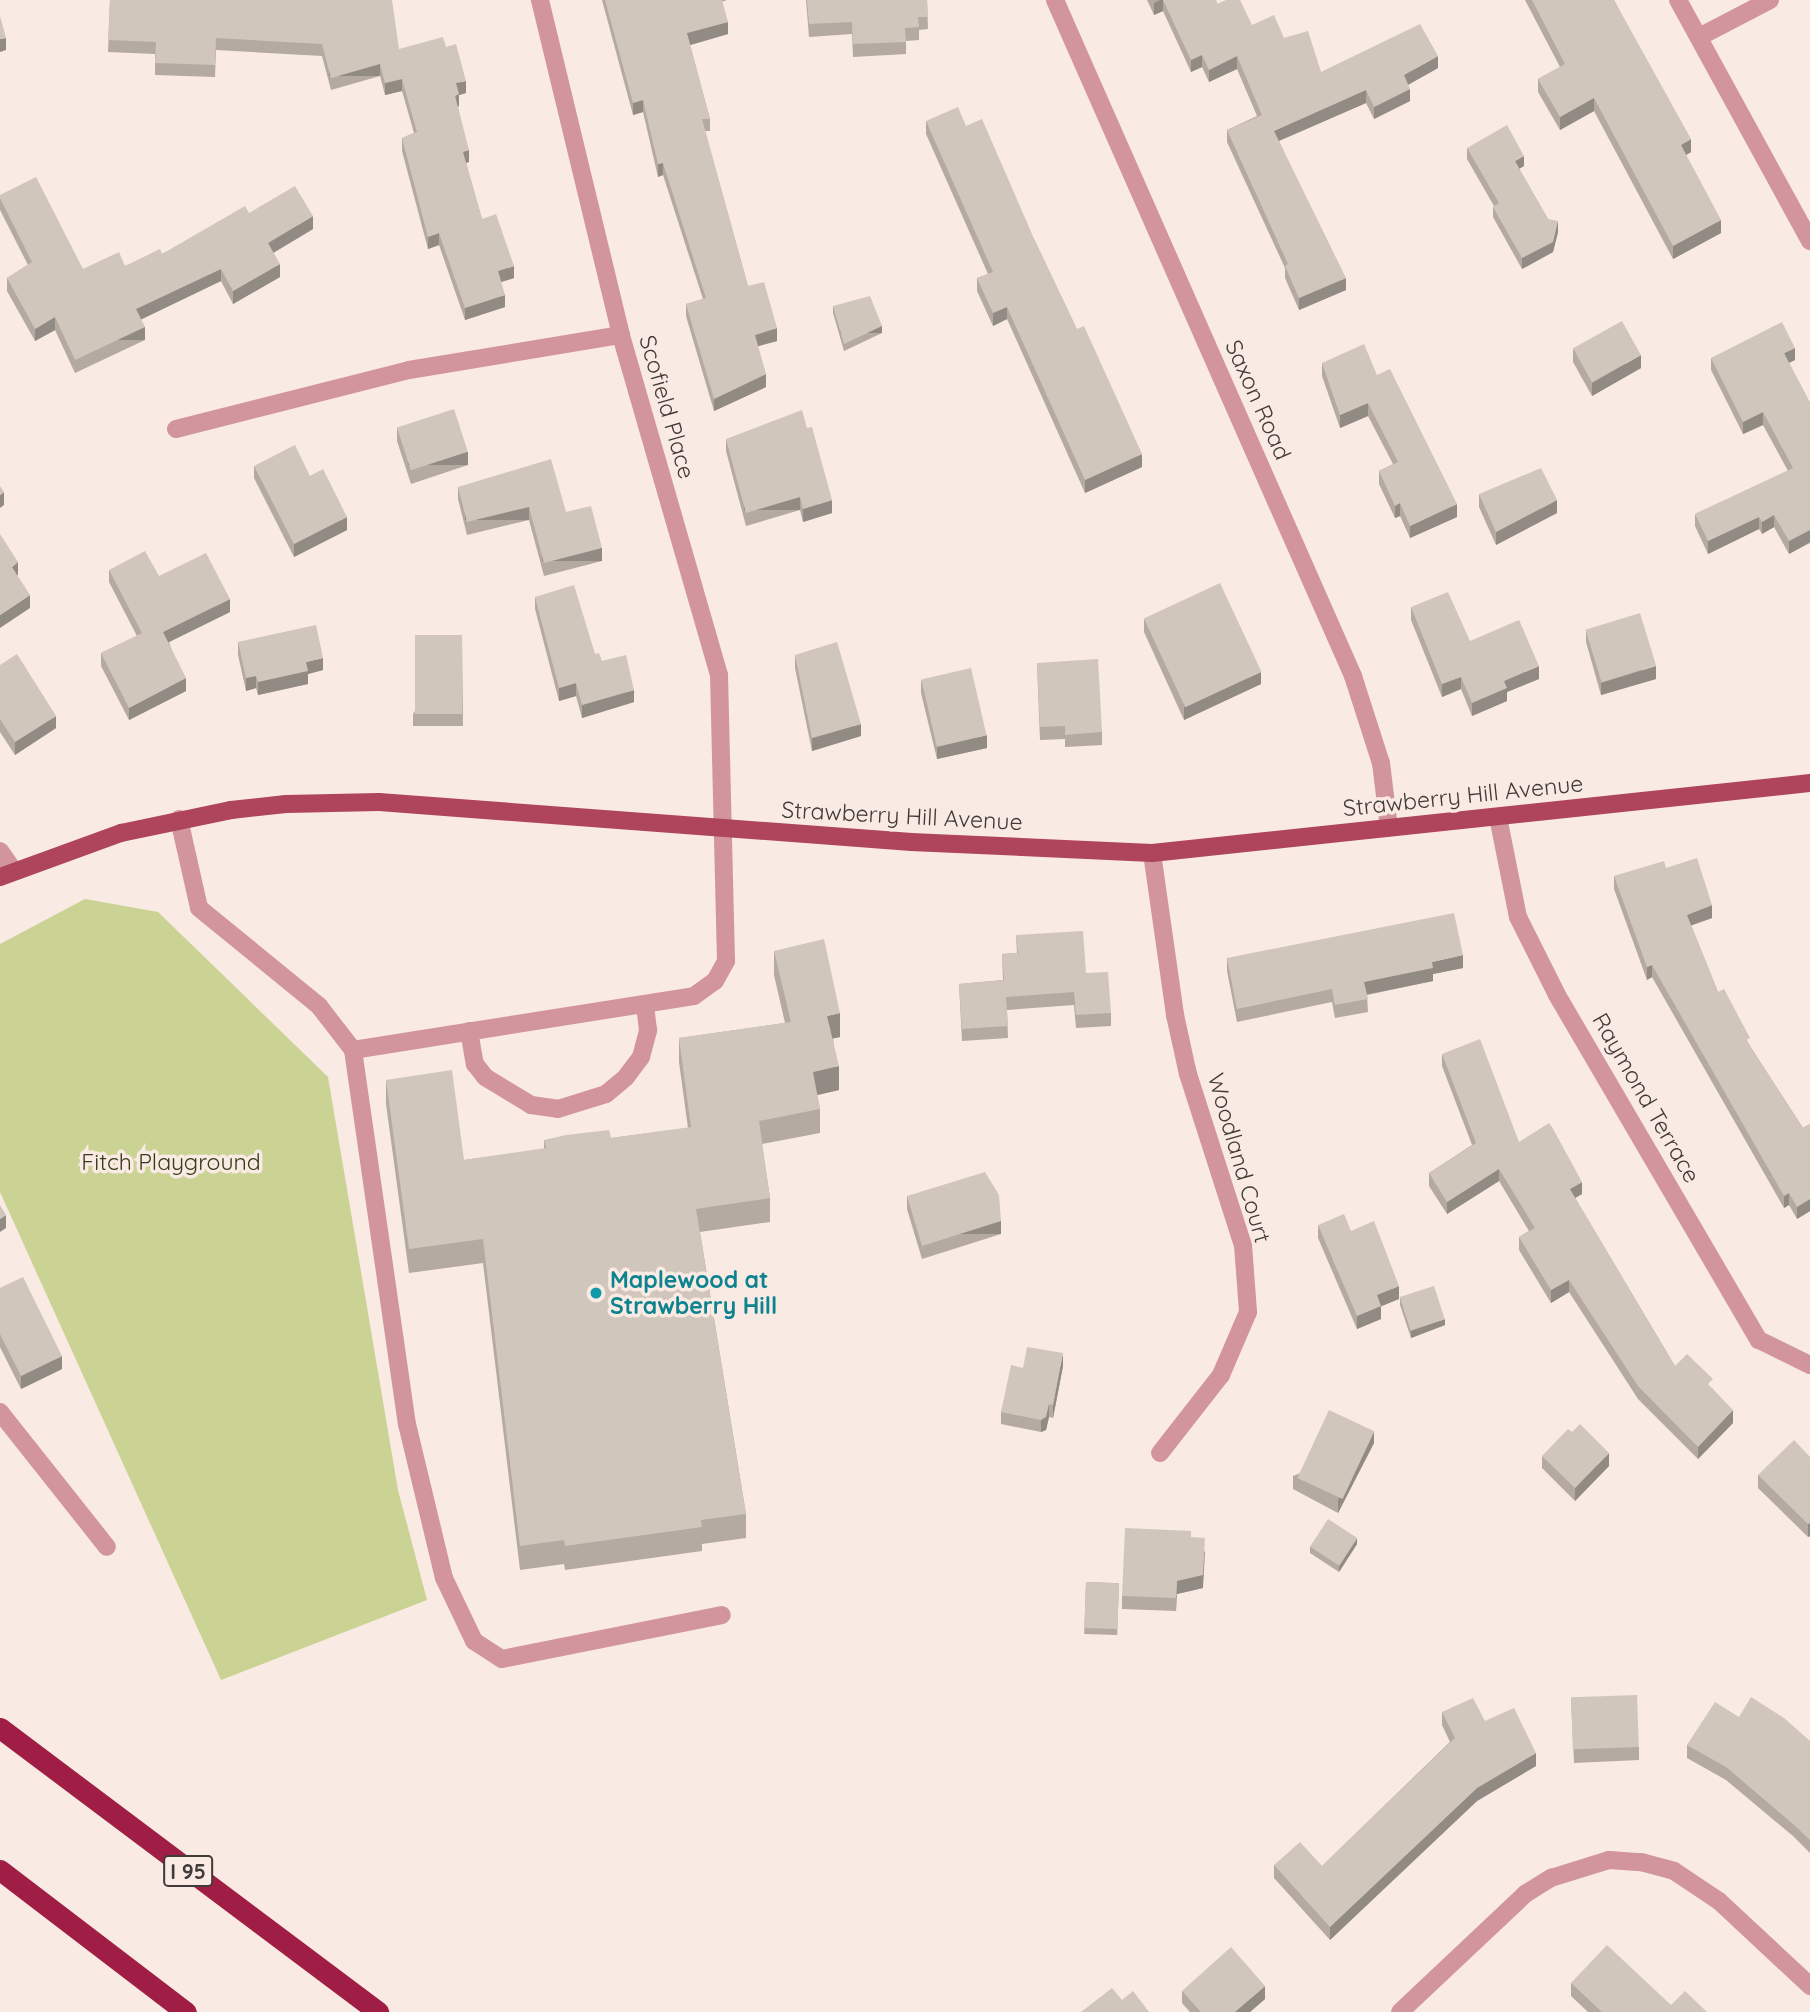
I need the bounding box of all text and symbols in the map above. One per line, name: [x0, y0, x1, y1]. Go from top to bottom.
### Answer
street label: Scofield Place: [633, 332, 701, 482]
street label: Saxon Road: [1219, 336, 1297, 464]
street label: Strawberry Hill Avenue: [1342, 770, 1584, 822]
street label: Strawberry Hill Avenue: [781, 796, 1023, 836]
street label: Raymond Terrace: [1586, 1008, 1706, 1188]
street label: Woodland Court: [1202, 1070, 1276, 1246]
park label: Fitch Playground: [81, 1148, 261, 1176]
place label: Maplewood at Strawberry Hill: [610, 1266, 777, 1320]
marker: Maplewood at Strawberry Hill: [588, 1285, 604, 1301]
road number: I 95: [162, 1854, 214, 1888]

